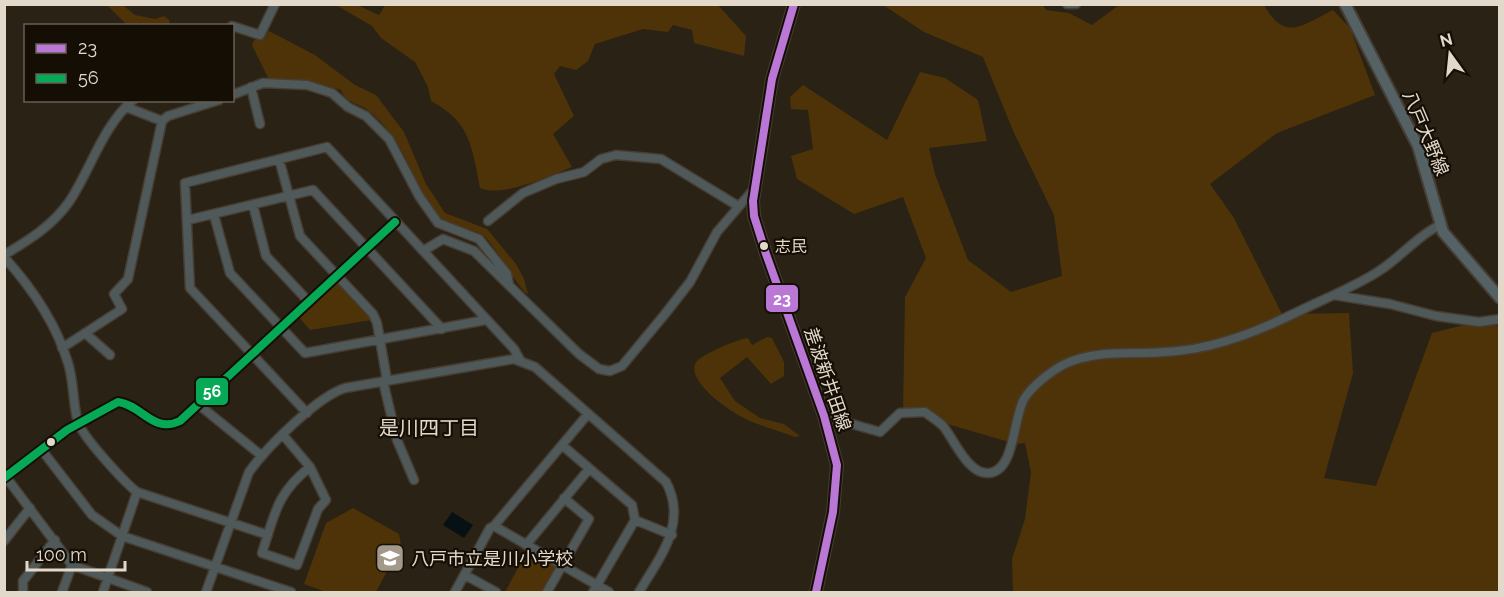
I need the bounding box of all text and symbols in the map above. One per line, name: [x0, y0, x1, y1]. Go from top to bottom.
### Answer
legend: [24, 24, 234, 102]
north arrow: [1420, 24, 1480, 84]
text: N: [1438, 29, 1455, 51]
text: 23: [78, 37, 97, 58]
text: 56: [78, 67, 99, 88]
street label: 八戸大野線: [1399, 87, 1453, 179]
place label: 志民: [775, 237, 807, 256]
marker: 志民: [758, 240, 770, 252]
line badge: 23: [765, 284, 799, 313]
text: 23: [773, 290, 791, 309]
street label: 差波新井田線: [800, 325, 856, 433]
line badge: 56: [195, 377, 229, 406]
text: 56: [203, 382, 222, 401]
district label: 是川四丁目: [379, 416, 479, 440]
unlabelled marker: [45, 436, 57, 448]
scale bar: [27, 534, 124, 572]
school or university icon: 八戸市立是川小学校: [374, 542, 406, 574]
text: 100 m: [36, 544, 87, 565]
place label: 八戸市立是川小学校: [411, 548, 573, 569]

